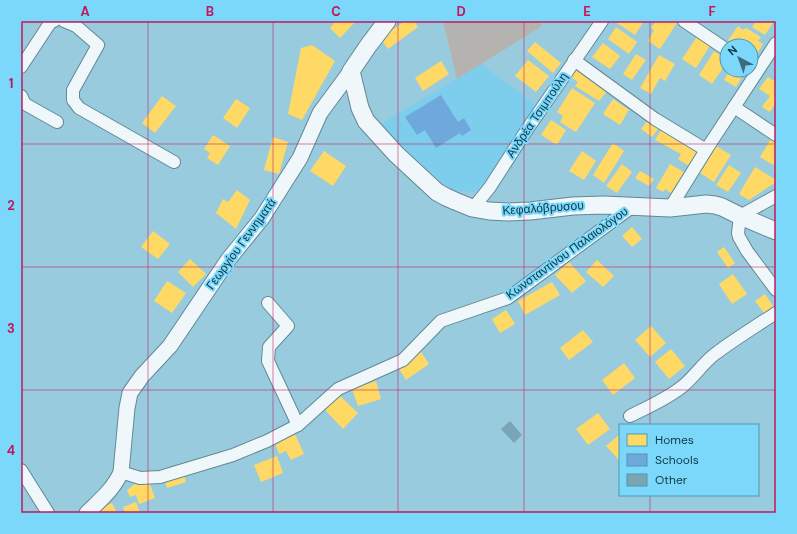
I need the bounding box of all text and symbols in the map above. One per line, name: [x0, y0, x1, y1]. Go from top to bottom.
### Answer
text: A: [80, 3, 90, 20]
text: B: [206, 3, 214, 20]
text: C: [331, 3, 341, 20]
text: D: [456, 3, 466, 20]
text: E: [583, 3, 591, 20]
text: F: [708, 3, 716, 20]
north arrow: [719, 38, 759, 78]
text: N: [725, 43, 740, 58]
street label: Ανδρέα Τσιμπούλη: [503, 69, 571, 161]
text: 1: [9, 75, 13, 92]
street label: Γεωργίου Γεννηματά: [202, 195, 280, 293]
text: 2: [7, 197, 15, 214]
street label: Κεφαλόβρυσου: [502, 197, 584, 219]
street label: Κωνσταντίνου Παλαιολόγου: [503, 203, 631, 303]
text: 3: [7, 320, 15, 337]
legend: [619, 424, 759, 496]
text: Homes: [655, 432, 694, 448]
text: 4: [7, 442, 15, 459]
text: Schools: [655, 452, 699, 468]
text: Other: [655, 472, 688, 488]

